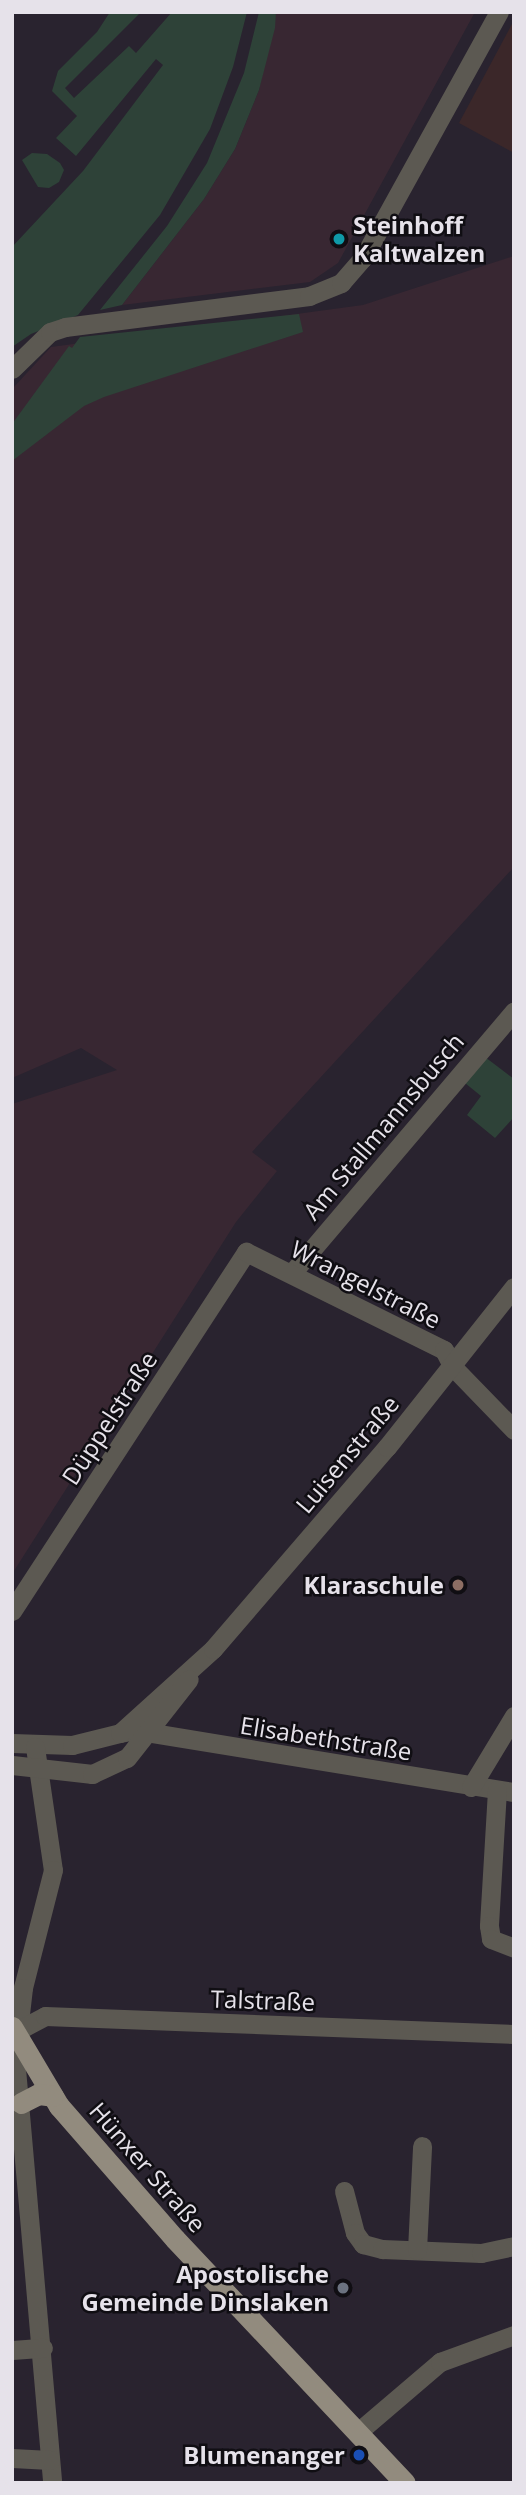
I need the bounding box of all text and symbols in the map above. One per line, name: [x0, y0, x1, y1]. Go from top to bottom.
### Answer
place label: Steinhoff Kaltwalzen: [353, 211, 485, 267]
marker: Steinhoff Kaltwalzen: [331, 231, 347, 247]
street label: Am Stallmannsbusch: [297, 1027, 469, 1225]
street label: Wrangelstraße: [286, 1234, 446, 1334]
street label: Düppelstraße: [55, 1346, 163, 1490]
street label: Luisenstraße: [290, 1389, 404, 1519]
place label: Klaraschule: [304, 1571, 444, 1599]
marker: Klaraschule: [450, 1577, 466, 1593]
street label: Elisabethstraße: [238, 1710, 414, 1766]
street label: Talstraße: [210, 1984, 316, 2016]
street label: Hünxer Straße: [84, 2096, 212, 2238]
place label: Apostolische Gemeinde Dinslaken: [82, 2260, 329, 2316]
marker: Apostolische Gemeinde Dinslaken: [335, 2280, 351, 2296]
place label: Blumenanger: [183, 2441, 345, 2469]
marker: Blumenanger: [351, 2447, 367, 2463]

